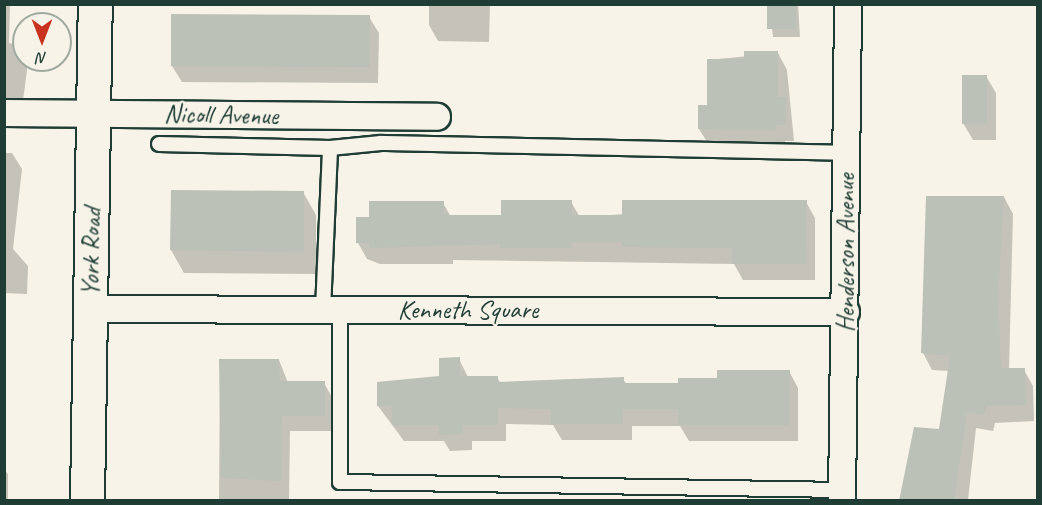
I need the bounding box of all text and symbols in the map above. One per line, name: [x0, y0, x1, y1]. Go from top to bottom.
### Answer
north arrow: [12, 12, 72, 72]
text: N: [37, 48, 47, 68]
street label: Nicoll Avenue: [164, 98, 278, 132]
street label: Henderson Avenue: [830, 174, 862, 332]
street label: York Road: [75, 207, 107, 297]
street label: Kenneth Square: [399, 294, 537, 326]

